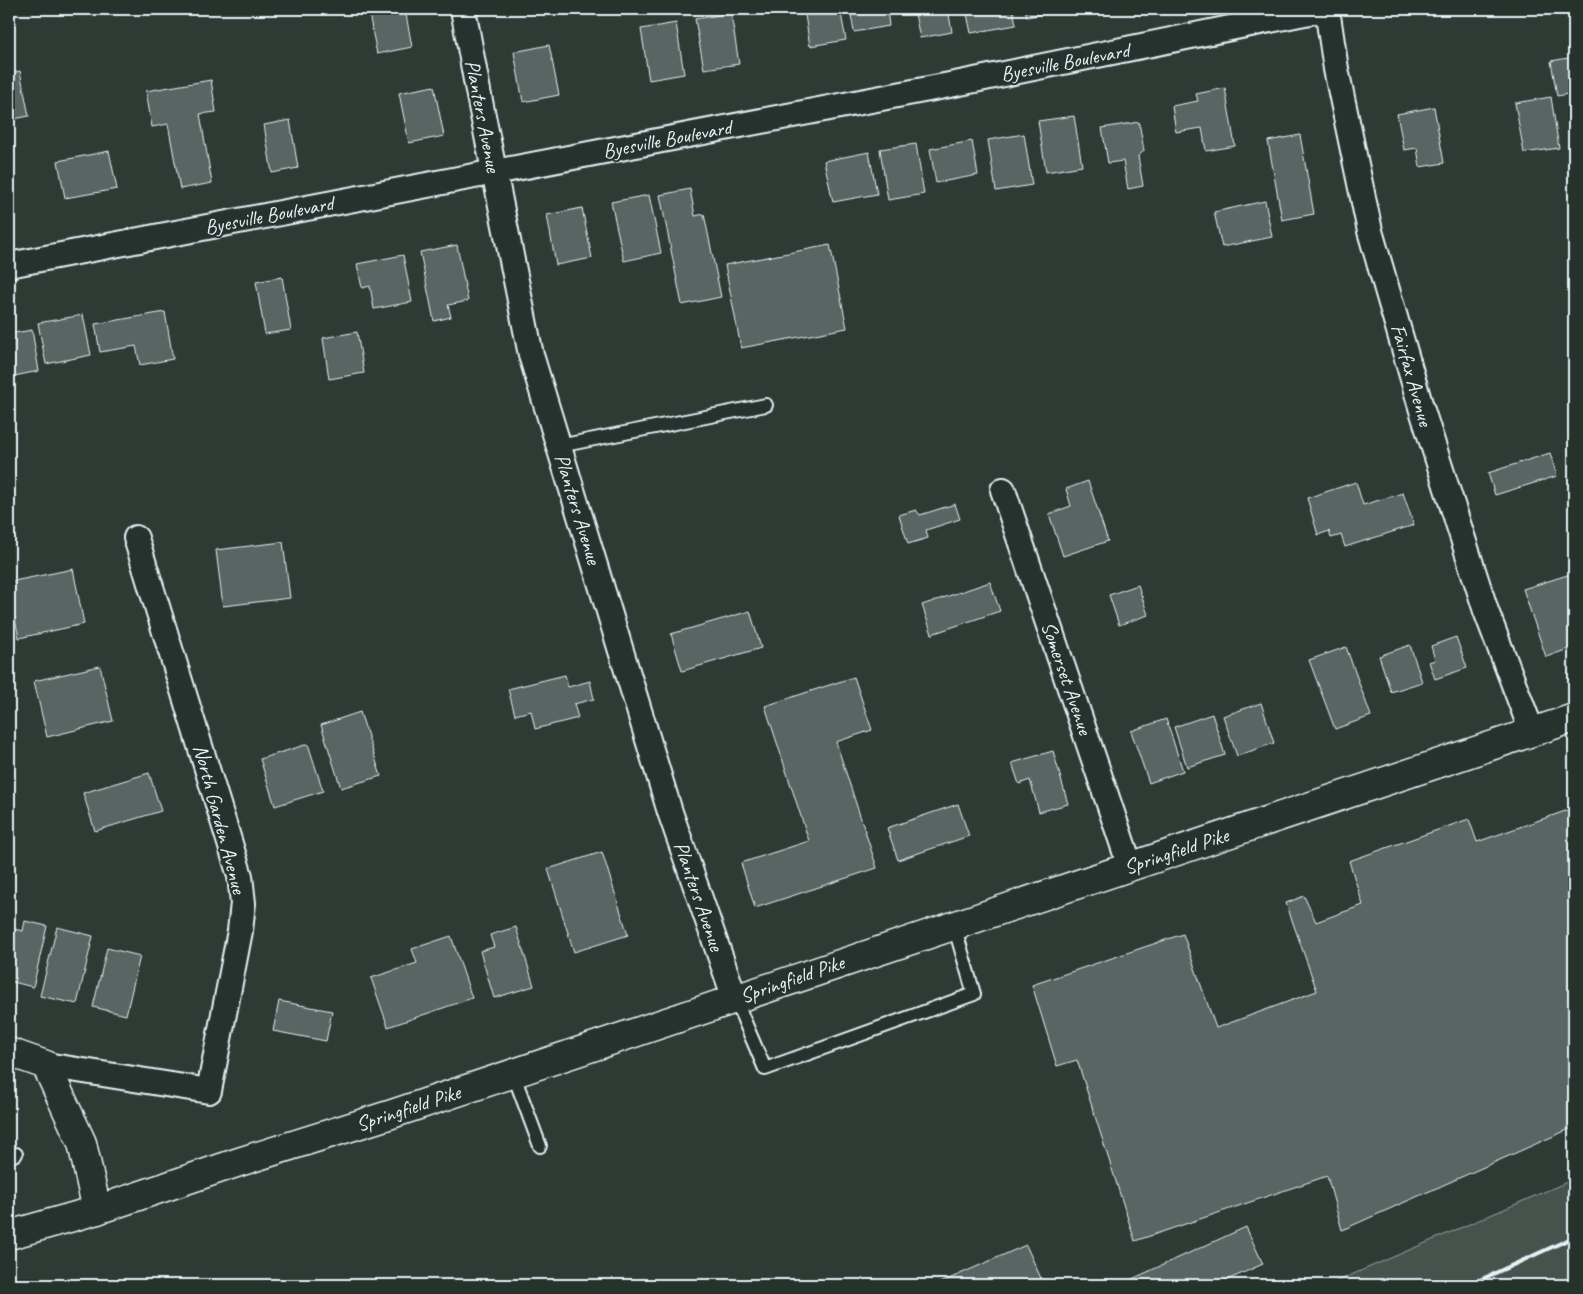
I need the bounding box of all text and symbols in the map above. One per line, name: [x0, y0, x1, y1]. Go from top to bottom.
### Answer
street label: Byesville Boulevard: [999, 36, 1134, 87]
street label: Planters Avenue: [459, 58, 507, 176]
street label: Byesville Boulevard: [601, 113, 736, 164]
street label: Byesville Boulevard: [203, 189, 338, 240]
street label: Fairfax Avenue: [1385, 321, 1439, 430]
street label: Planters Avenue: [549, 451, 607, 568]
street label: Somerset Avenue: [1036, 618, 1099, 739]
street label: North Garden Avenue: [188, 742, 253, 898]
street label: Springfield Pike: [1120, 821, 1234, 880]
street label: Planters Avenue: [668, 838, 730, 955]
street label: Springfield Pike: [737, 948, 849, 1009]
street label: Springfield Pike: [352, 1078, 466, 1137]

